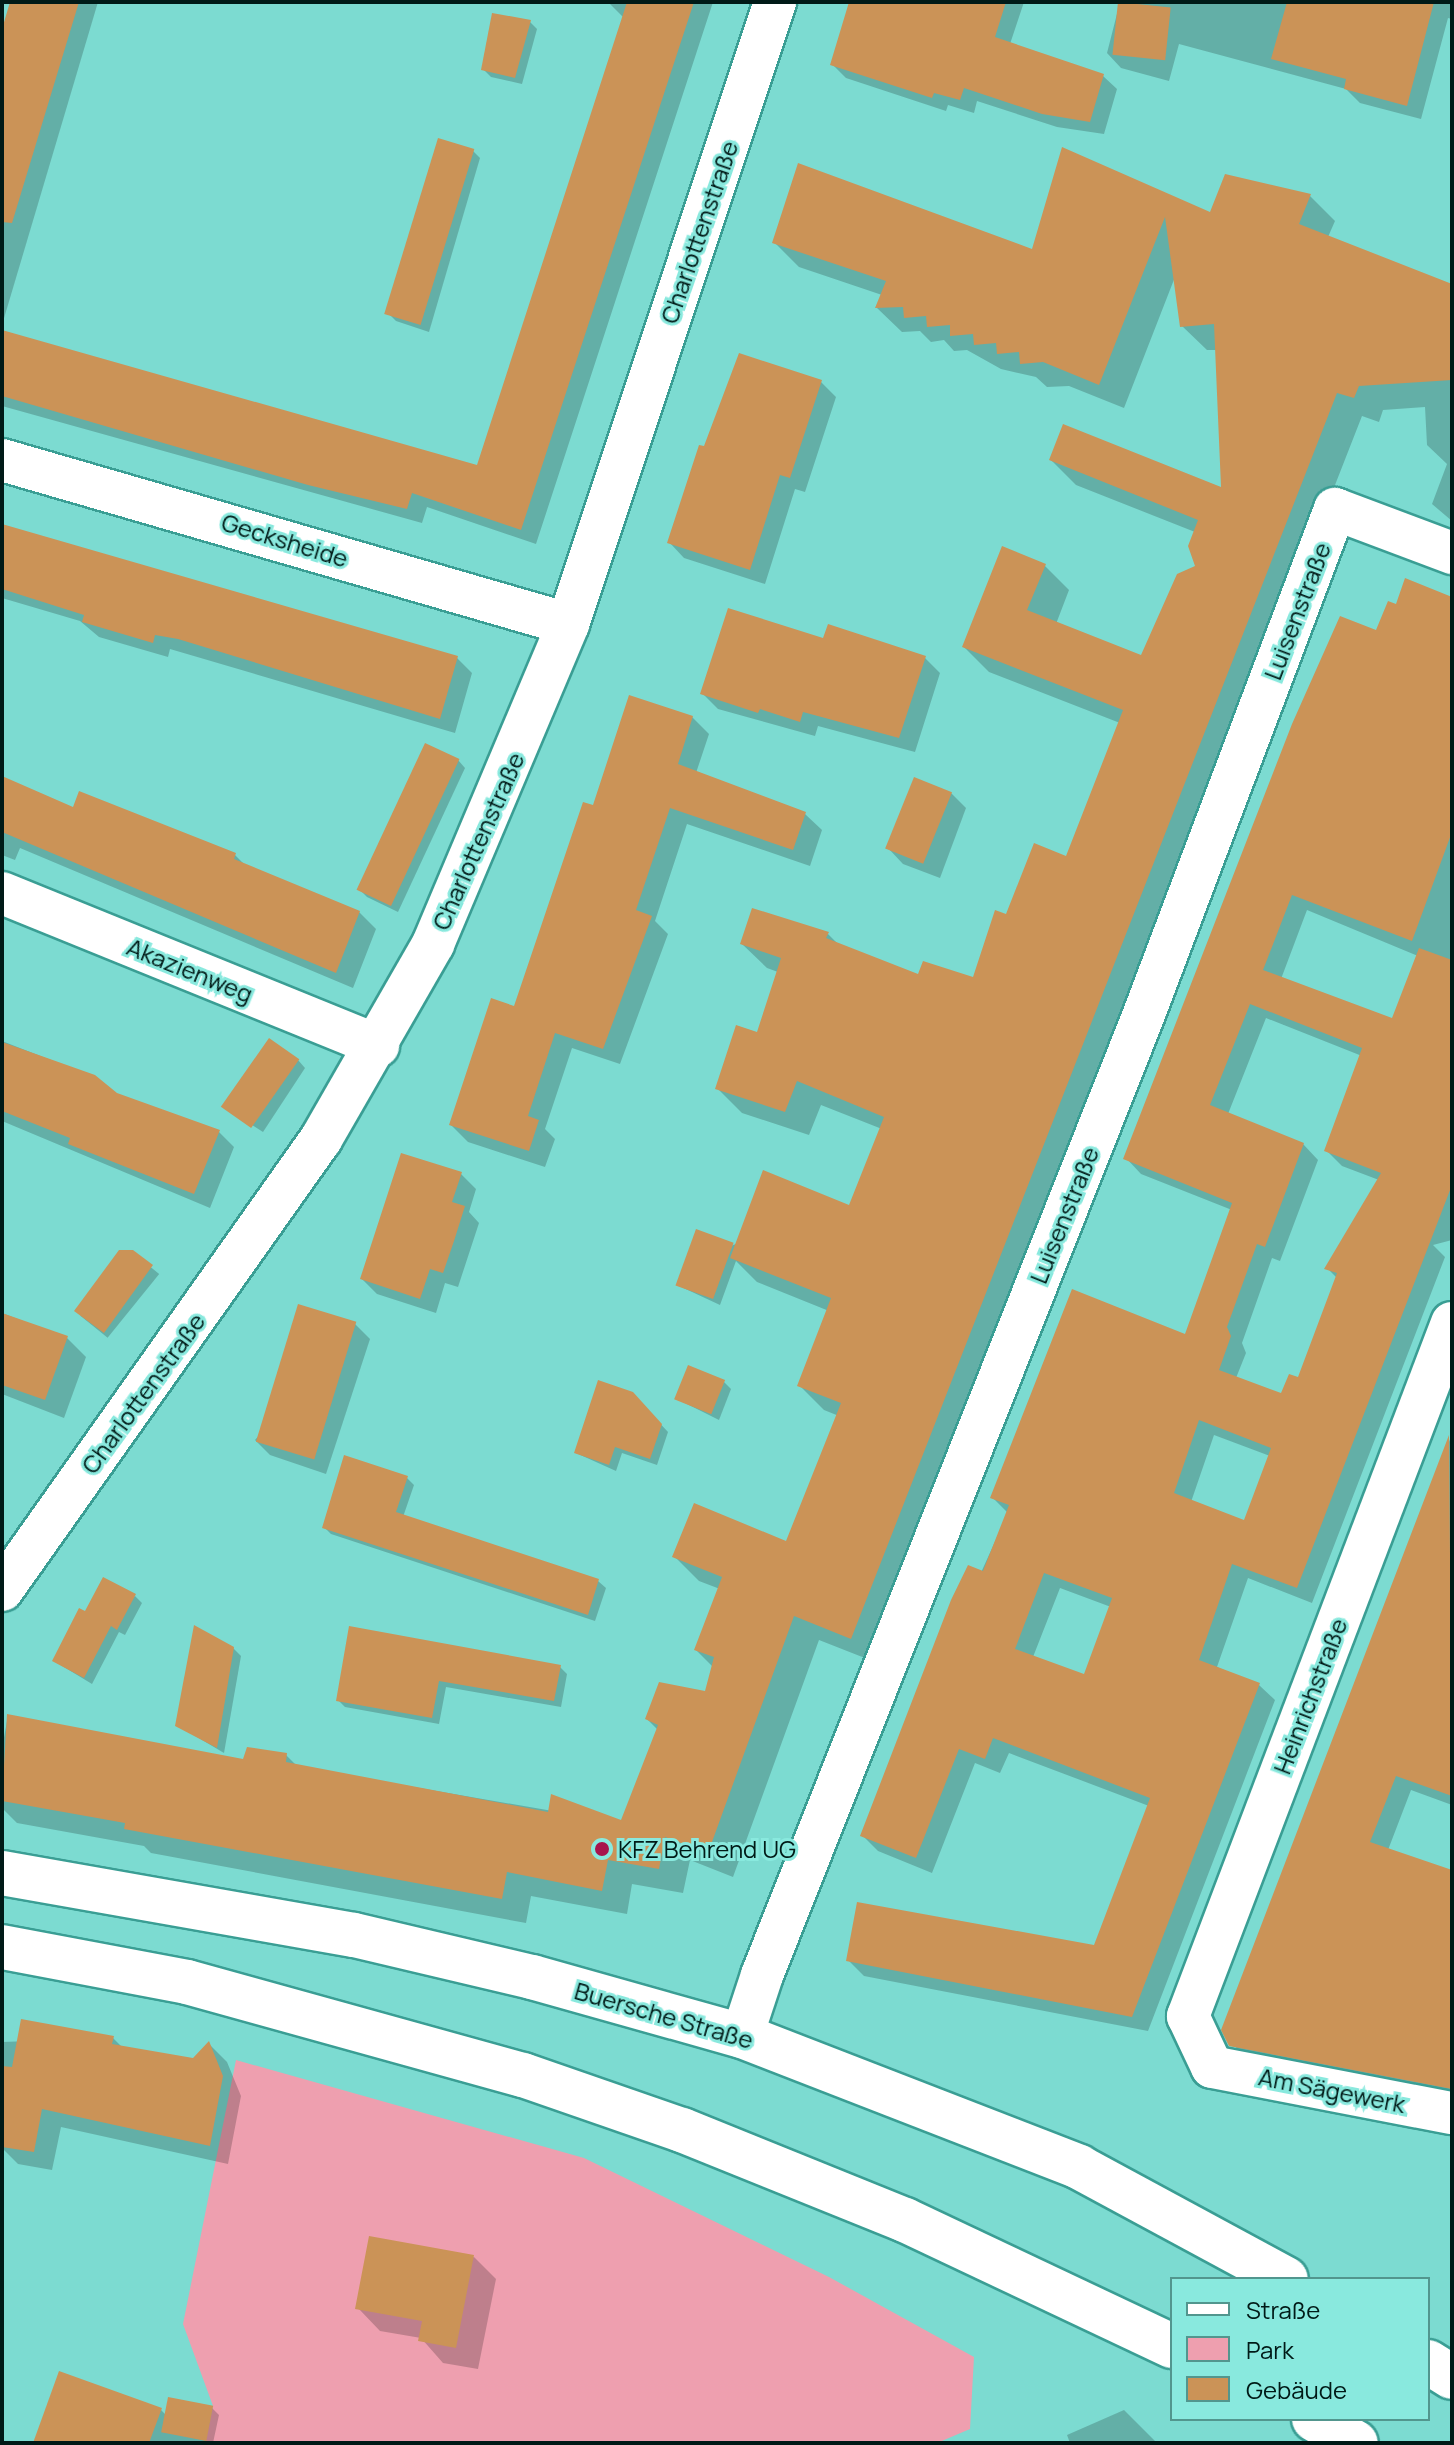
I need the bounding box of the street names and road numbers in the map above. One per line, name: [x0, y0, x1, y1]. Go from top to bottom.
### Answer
street label: Charlottenstraße: [654, 137, 744, 327]
street label: Gecksheide: [218, 507, 352, 573]
street label: Luisenstraße: [1258, 538, 1336, 684]
street label: Charlottenstraße: [426, 748, 530, 934]
street label: Akazienweg: [123, 932, 257, 1008]
street label: Luisenstraße: [1024, 1143, 1104, 1287]
street label: Charlottenstraße: [75, 1307, 211, 1479]
street label: Heinrichstraße: [1267, 1614, 1353, 1778]
street label: Buersche Straße: [571, 1976, 757, 2054]
street label: Am Sägewerk: [1256, 2062, 1408, 2118]

